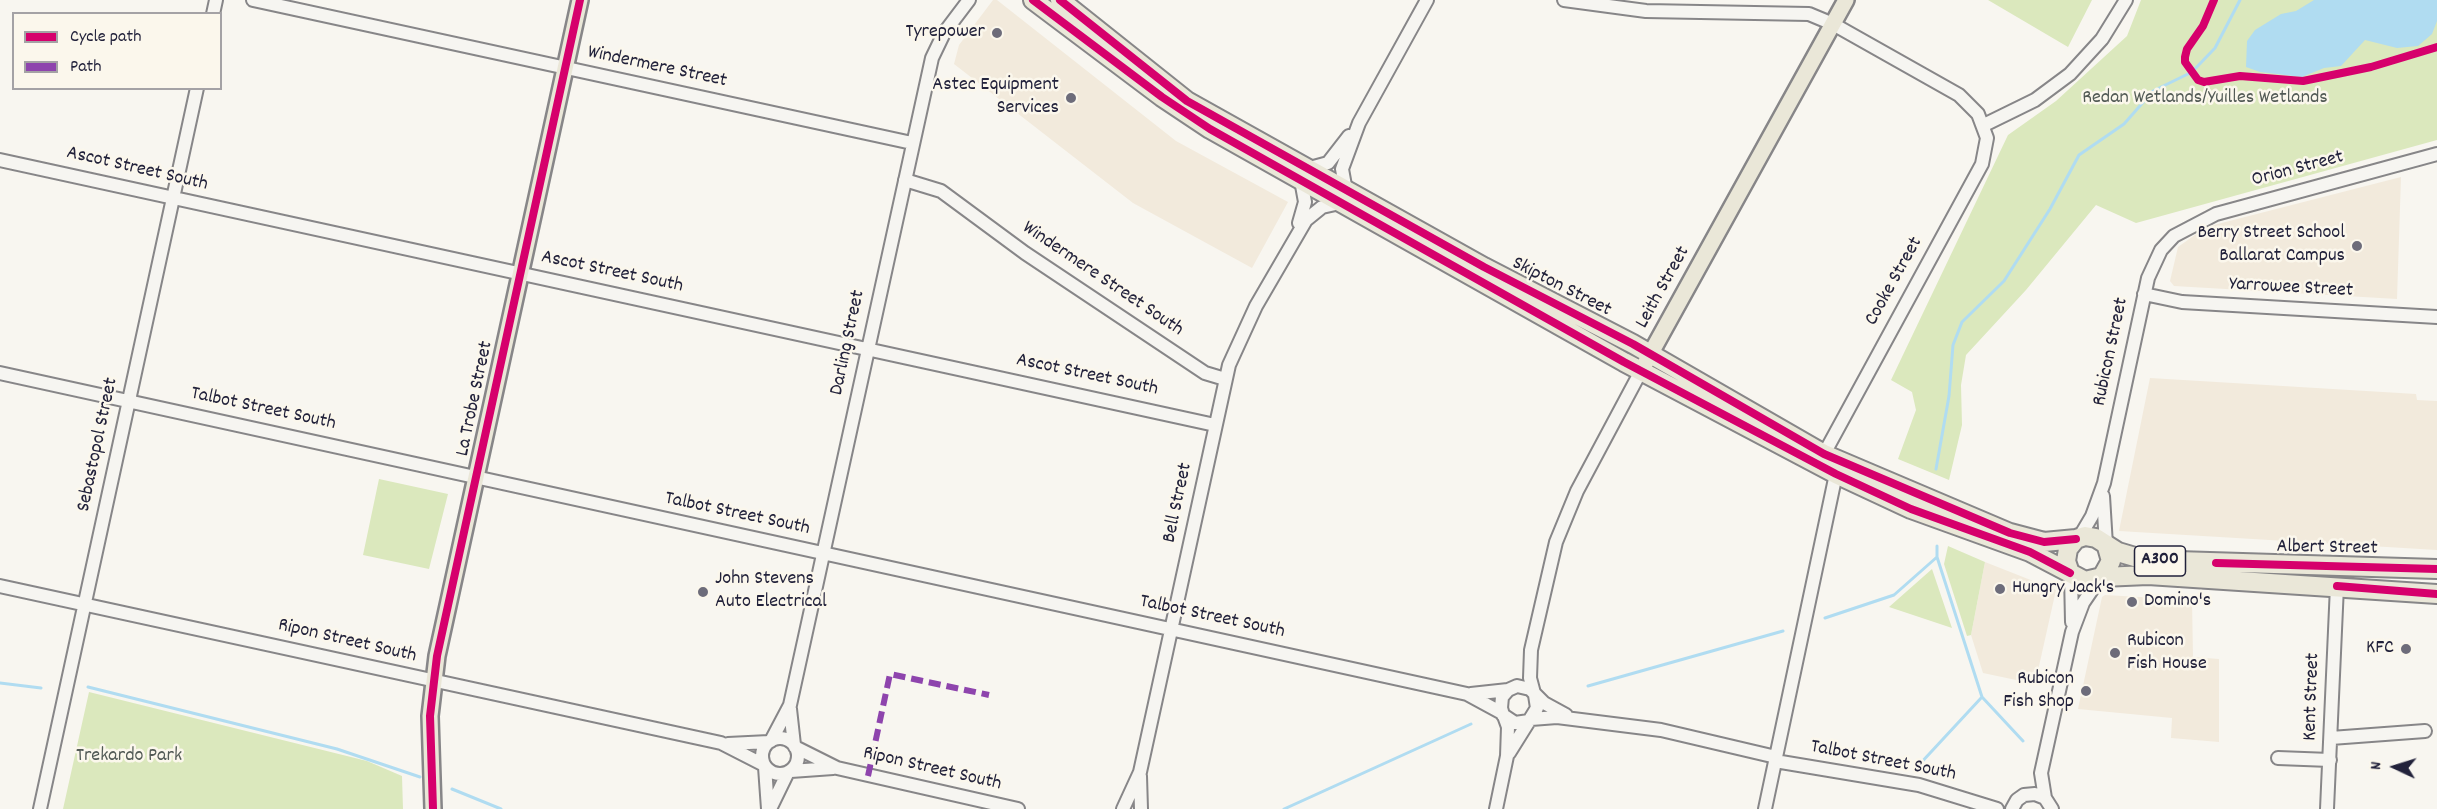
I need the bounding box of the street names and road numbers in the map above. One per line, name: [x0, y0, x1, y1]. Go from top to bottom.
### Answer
street label: Windermere Street: [585, 42, 729, 94]
street label: Ascot Street South: [64, 142, 210, 198]
street label: Orion Street: [2250, 146, 2346, 194]
street label: Windermere Street South: [1017, 217, 1187, 343]
street label: Cooke Street: [1861, 233, 1929, 331]
street label: Leith Street: [1632, 243, 1696, 333]
street label: Ascot Street South: [539, 246, 685, 300]
street label: Skipton Street: [1507, 253, 1615, 323]
street label: Yarrowee Street: [2228, 274, 2354, 304]
street label: Darling Street: [826, 288, 872, 398]
street label: Rubicon Street: [2089, 296, 2135, 408]
street label: La Trobe Street: [452, 339, 500, 459]
street label: Ascot Street South: [1014, 349, 1160, 403]
street label: Sebastopol Street: [73, 376, 125, 514]
street label: Talbot Street South: [188, 383, 338, 437]
street label: Bell Street: [1159, 461, 1199, 545]
street label: Talbot Street South: [662, 488, 812, 542]
street label: Albert Street: [2276, 536, 2378, 562]
road number: A300: [2134, 546, 2186, 576]
street label: Talbot Street South: [1137, 591, 1287, 645]
street label: Ripon Street South: [275, 614, 419, 670]
street label: Kent Street: [2299, 653, 2327, 741]
street label: Talbot Street South: [1808, 736, 1958, 788]
street label: Ripon Street South: [860, 742, 1004, 798]

